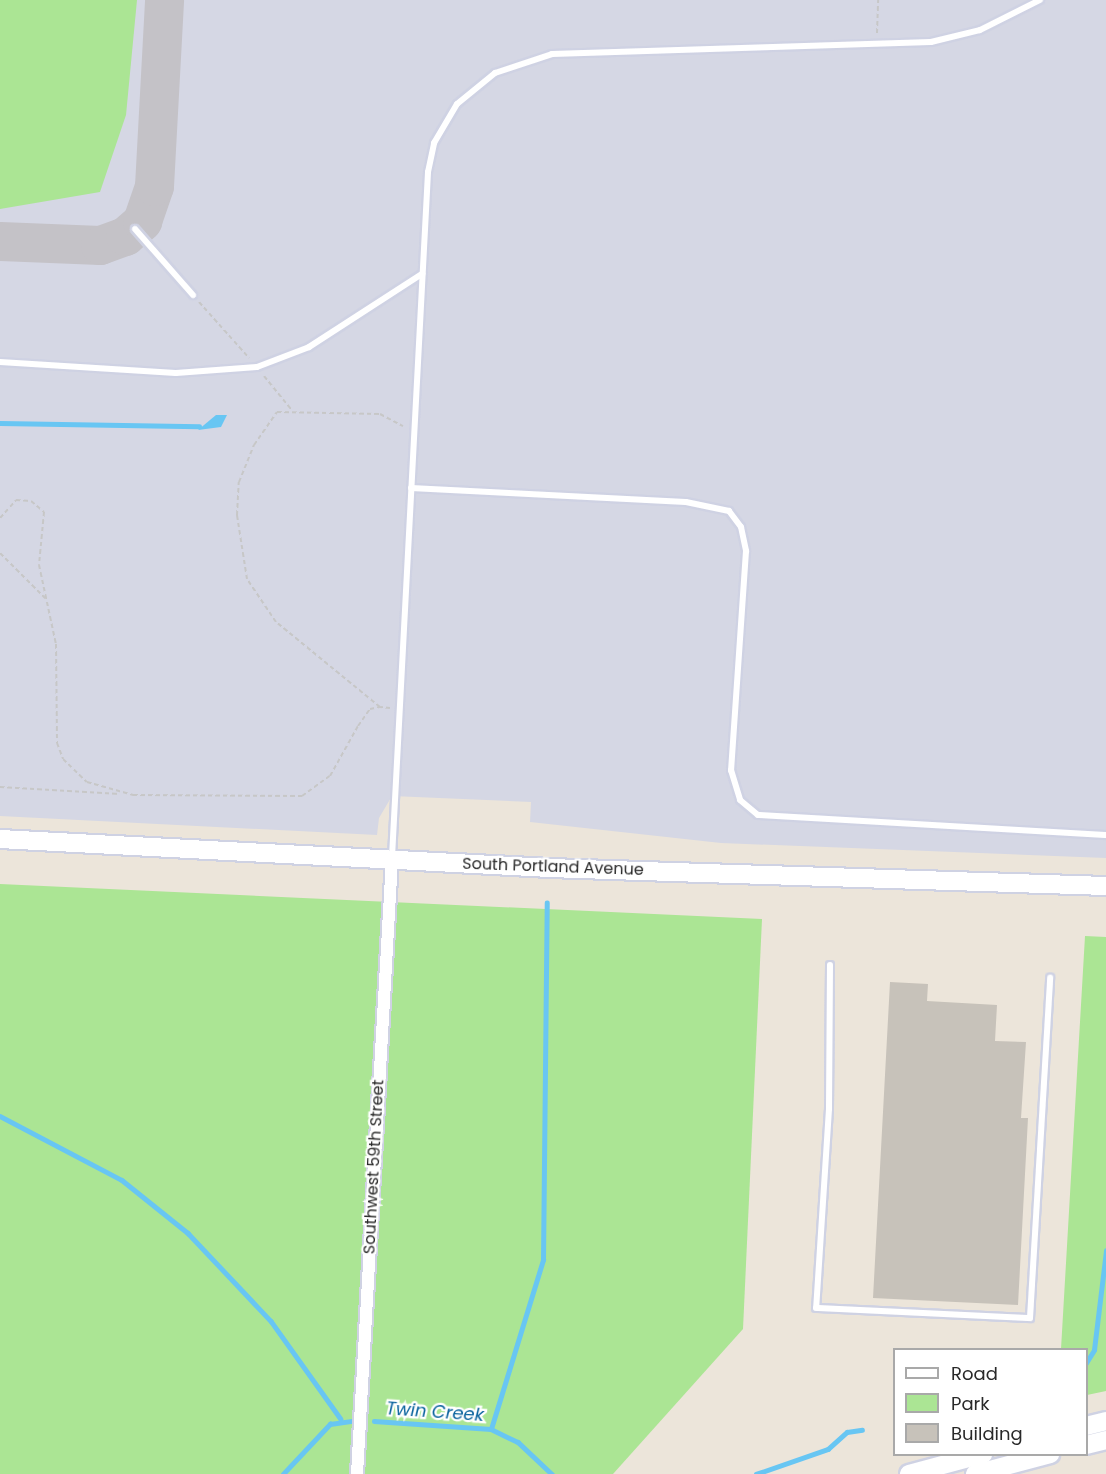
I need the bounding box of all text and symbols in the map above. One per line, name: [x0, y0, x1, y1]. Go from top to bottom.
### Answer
street label: South Portland Avenue: [462, 854, 644, 880]
street label: Southwest 59th Street: [360, 1079, 388, 1255]
legend: [893, 1348, 1088, 1456]
text: Road: [951, 1361, 998, 1386]
text: Park: [951, 1391, 990, 1416]
water label: Twin Creek: [385, 1398, 485, 1426]
text: Building: [951, 1421, 1023, 1446]

